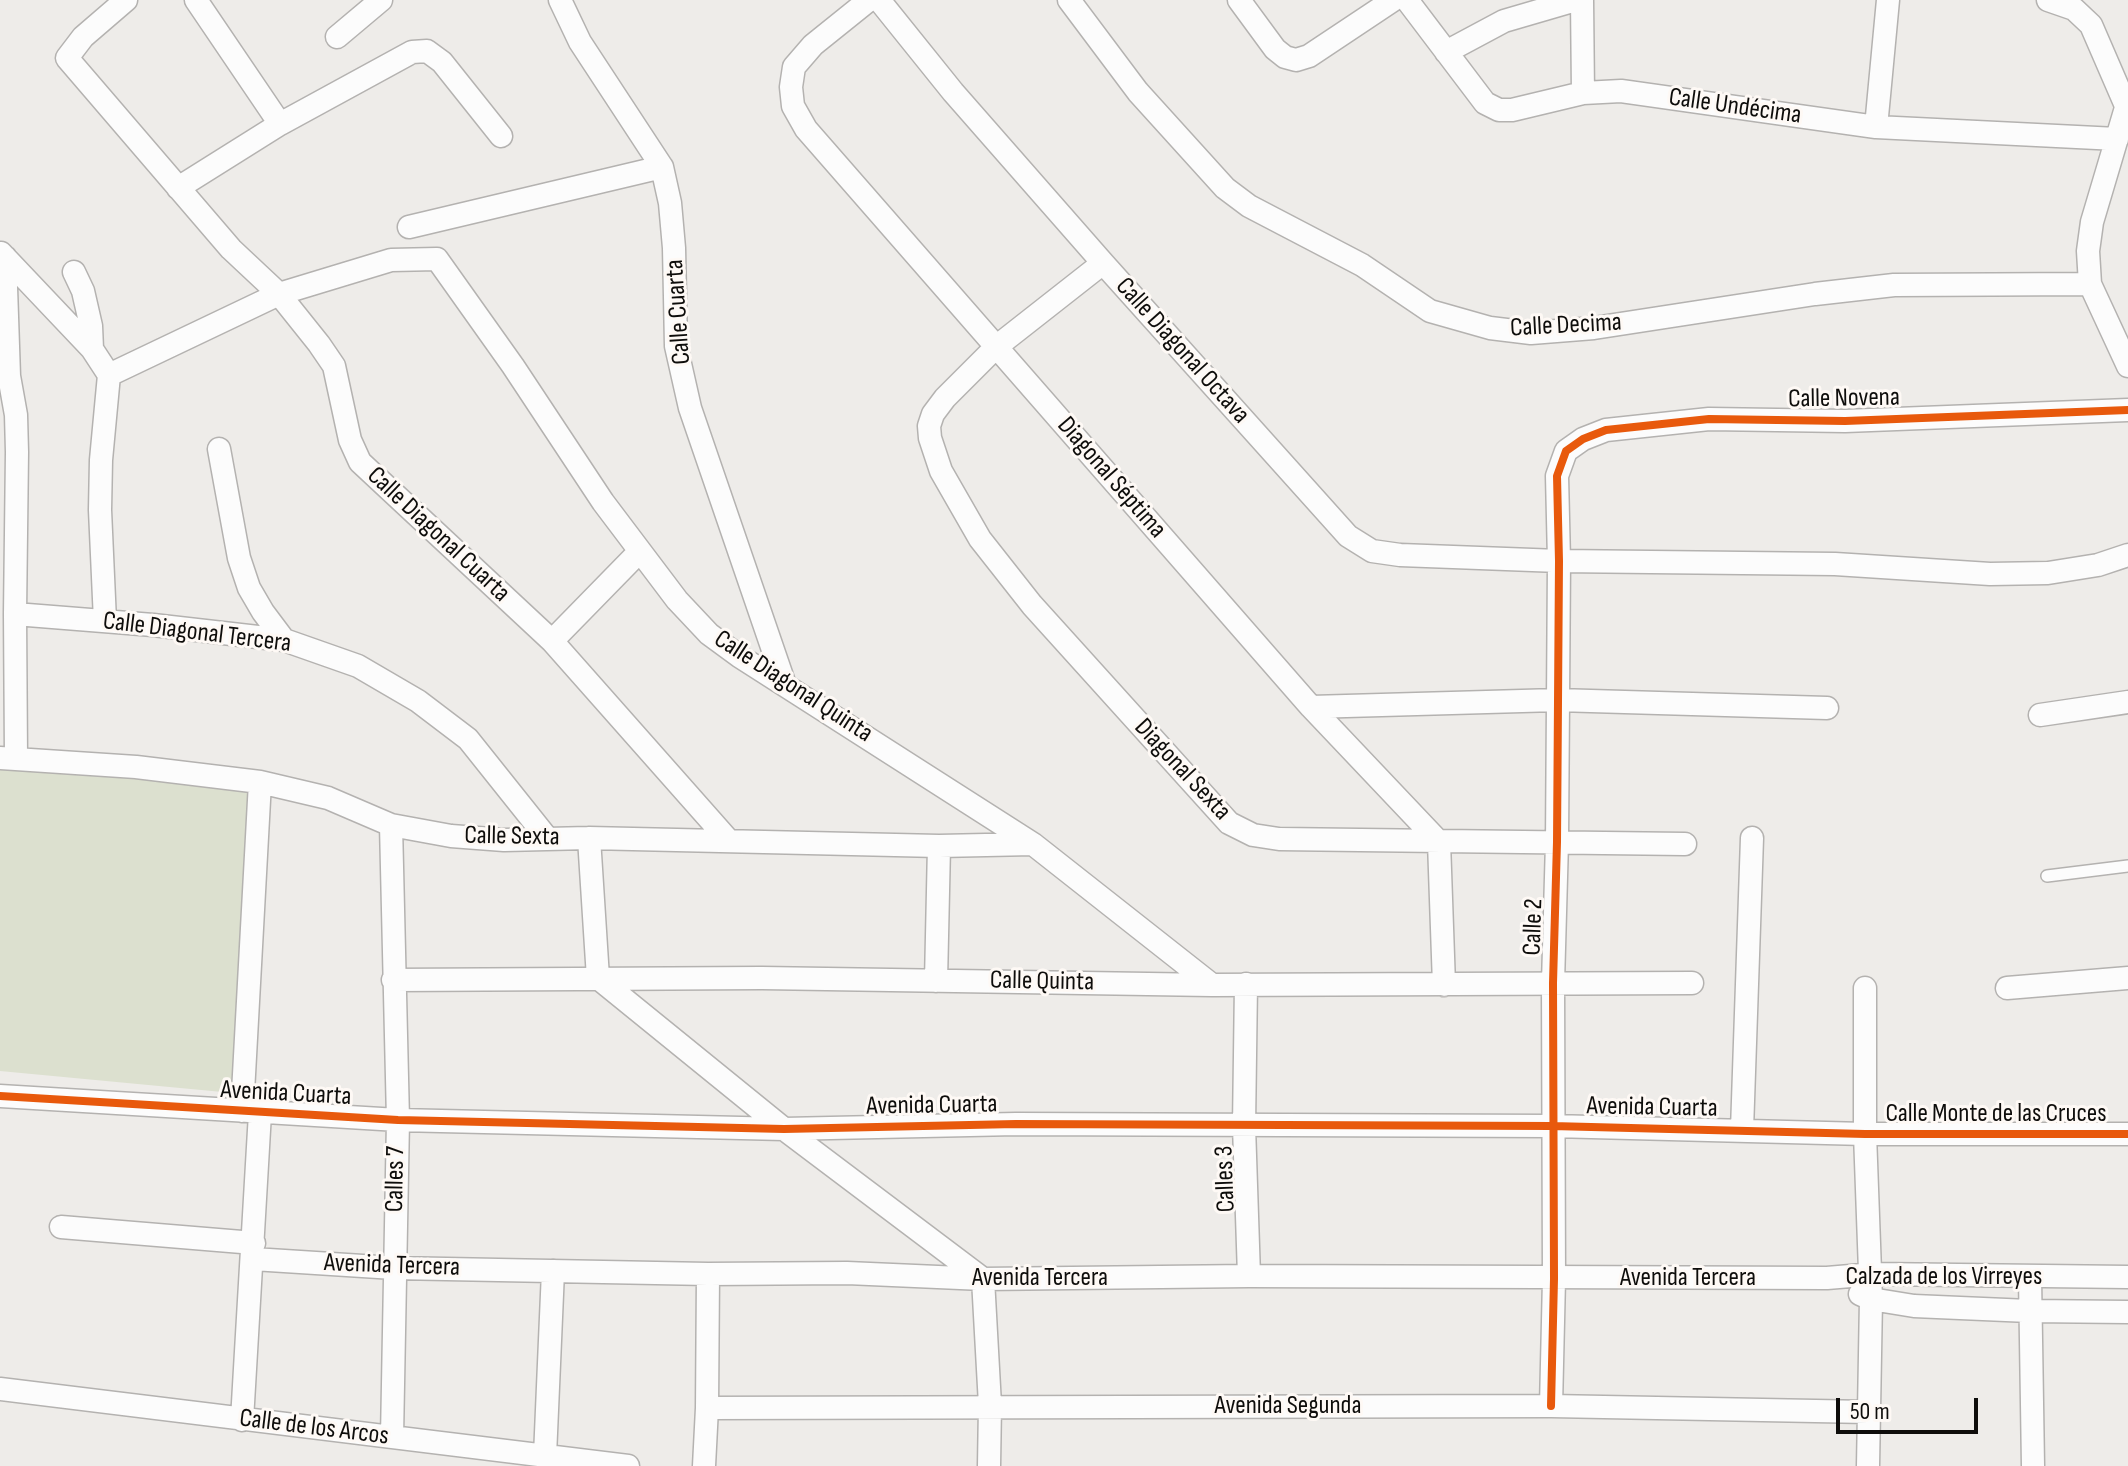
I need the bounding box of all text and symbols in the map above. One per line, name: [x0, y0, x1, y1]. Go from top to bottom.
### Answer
street label: Calle Undécima: [1667, 82, 1803, 132]
street label: Calle Cuarta: [660, 258, 698, 366]
street label: Calle Diagonal Octava: [1108, 272, 1256, 430]
street label: Calle Decima: [1509, 308, 1623, 344]
street label: Calle Novena: [1788, 382, 1900, 416]
street label: Diagonal Séptima: [1050, 411, 1172, 545]
street label: Calle Diagonal Cuarta: [360, 461, 516, 609]
street label: Calle Diagonal Tercera: [101, 606, 293, 660]
street label: Calle Diagonal Quinta: [708, 624, 878, 750]
street label: Diagonal Sexta: [1127, 713, 1237, 827]
street label: Calle Sexta: [464, 821, 560, 853]
street label: Calle 2: [1517, 898, 1551, 956]
street label: Calle Quinta: [990, 965, 1094, 999]
street label: Avenida Cuarta: [220, 1075, 352, 1113]
street label: Avenida Cuarta: [866, 1089, 998, 1123]
street label: Avenida Cuarta: [1586, 1091, 1718, 1125]
street label: Calle Monte de las Cruces: [1886, 1098, 2106, 1130]
street label: Calles 3: [1209, 1145, 1243, 1213]
street label: Calles 7: [380, 1146, 412, 1212]
street label: Avenida Tercera: [323, 1248, 461, 1284]
street label: Calzada de los Virreyes: [1846, 1261, 2042, 1293]
street label: Avenida Tercera: [972, 1262, 1108, 1294]
street label: Avenida Tercera: [1620, 1262, 1756, 1294]
scale bar: [1840, 1382, 1982, 1432]
street label: Avenida Segunda: [1215, 1390, 1361, 1422]
text: 50 m: [1850, 1397, 1890, 1426]
street label: Calle de los Arcos: [238, 1403, 390, 1453]

